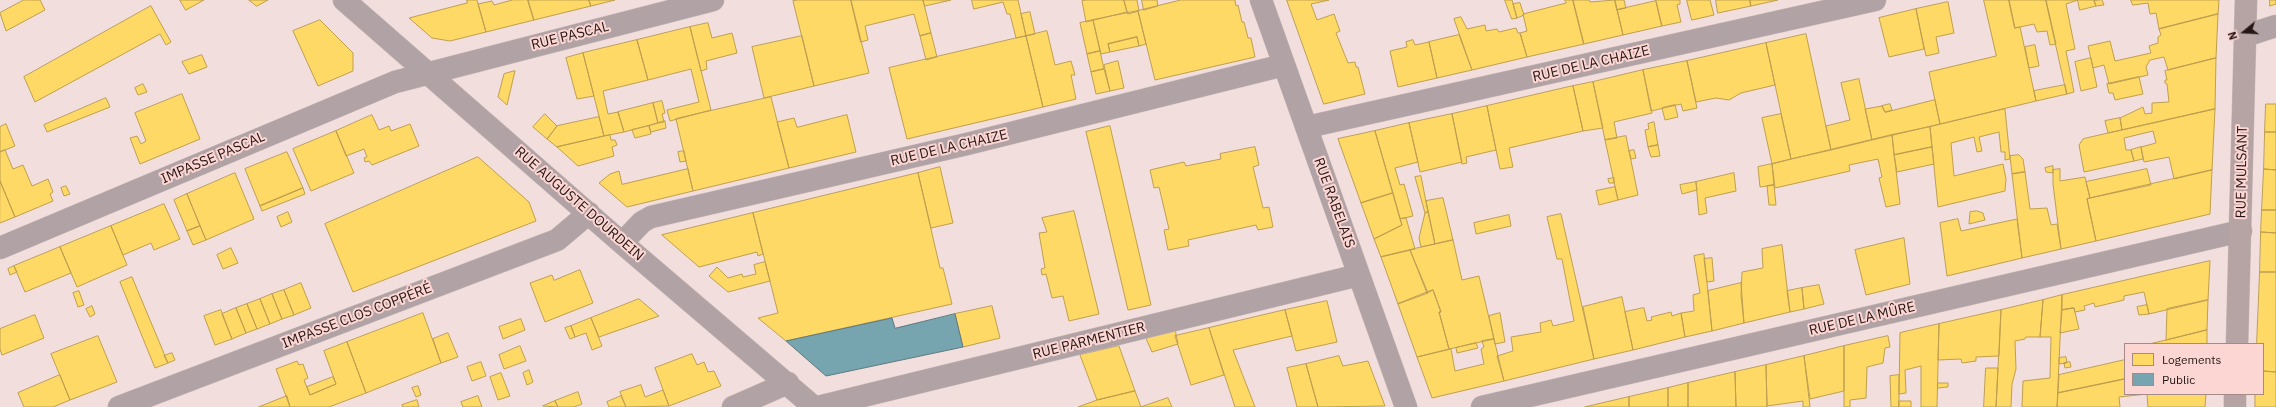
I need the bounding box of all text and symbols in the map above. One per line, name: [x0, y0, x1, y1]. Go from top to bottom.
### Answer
north arrow: [2224, 12, 2264, 52]
street label: RUE PASCAL: [529, 18, 611, 54]
text: N: [2225, 30, 2240, 42]
street label: RUE DE LA CHAIZE: [1531, 42, 1651, 86]
street label: RUE DE LA CHAIZE: [889, 126, 1009, 170]
street label: RUE MULSANT: [2233, 126, 2251, 218]
street label: IMPASSE PASCAL: [159, 129, 267, 187]
street label: RUE AUGUSTE DOURDEIN: [511, 143, 647, 265]
street label: RUE RABELAIS: [1310, 156, 1358, 250]
street label: IMPASSE CLOS COPPÉRÉ: [280, 280, 434, 352]
street label: RUE DE LA MÛRE: [1807, 299, 1917, 339]
street label: RUE PARMENTIER: [1031, 319, 1147, 363]
legend: [2124, 343, 2264, 395]
text: Logements: [2162, 352, 2221, 367]
text: Public: [2162, 372, 2195, 387]

